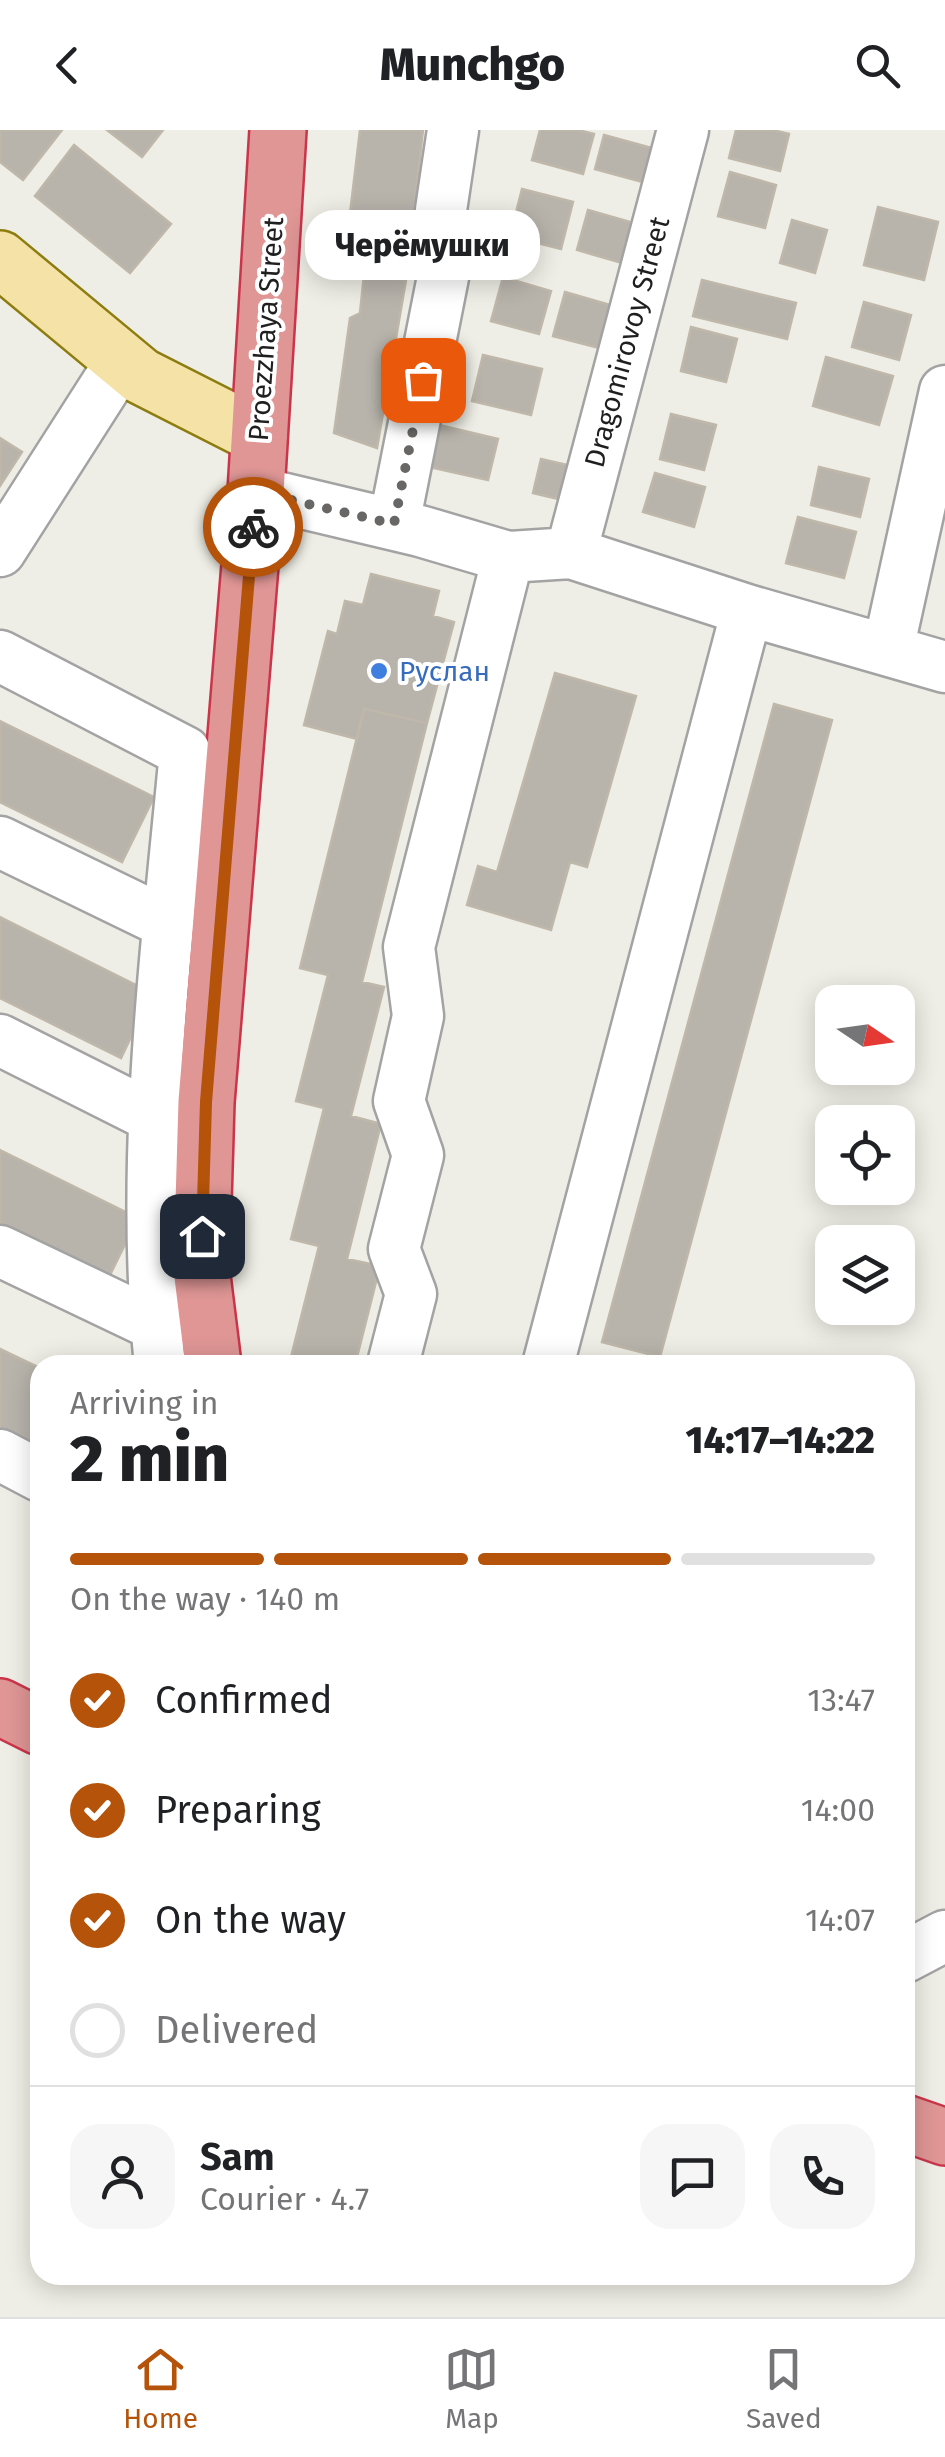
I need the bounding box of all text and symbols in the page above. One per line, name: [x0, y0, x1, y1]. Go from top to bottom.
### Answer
icon: back: [40, 38, 95, 93]
text: Munchgo: [380, 38, 565, 92]
icon: search: [850, 38, 905, 93]
callout: Черёмушки: [306, 210, 540, 280]
street label: Dragomirovoy Street: [578, 212, 677, 471]
street label: Proezzhaya Street: [242, 215, 290, 442]
text: Черёмушки: [335, 226, 510, 264]
pin: [381, 338, 466, 423]
icon: bag: [396, 353, 451, 408]
courier: [203, 477, 303, 577]
icon: bike: [226, 500, 281, 555]
place label: Руслан: [399, 655, 490, 688]
marker: Руслан: [368, 660, 390, 682]
north arrow: [815, 985, 915, 1085]
map controls: [815, 985, 915, 1325]
button: locate: [815, 1105, 915, 1205]
pin: [160, 1194, 245, 1279]
icon: home: [175, 1209, 230, 1264]
button: layers: [815, 1225, 915, 1325]
text: Arriving in: [70, 1384, 218, 1422]
text: 14:17–14:22: [685, 1417, 875, 1463]
text: 2 min: [70, 1420, 229, 1498]
text: On the way · 140 m: [70, 1580, 340, 1618]
icon: check: [70, 1673, 125, 1728]
text: Confirmed: [155, 1677, 333, 1723]
text: 13:47: [807, 1681, 875, 1719]
icon: check: [70, 1783, 125, 1838]
text: Preparing: [155, 1787, 321, 1833]
text: 14:00: [801, 1791, 875, 1829]
icon: check: [70, 1893, 125, 1948]
text: On the way: [155, 1897, 346, 1943]
text: 14:07: [805, 1901, 875, 1939]
text: Delivered: [155, 2007, 318, 2053]
button: person: [70, 2124, 175, 2229]
button: chat: [640, 2124, 745, 2229]
button: phone: [770, 2124, 875, 2229]
text: Sam: [200, 2134, 275, 2180]
text: Courier · 4.7: [200, 2180, 369, 2218]
tab: Home: [123, 2342, 198, 2435]
tab: Map: [444, 2342, 499, 2435]
tab: Saved: [746, 2342, 822, 2435]

